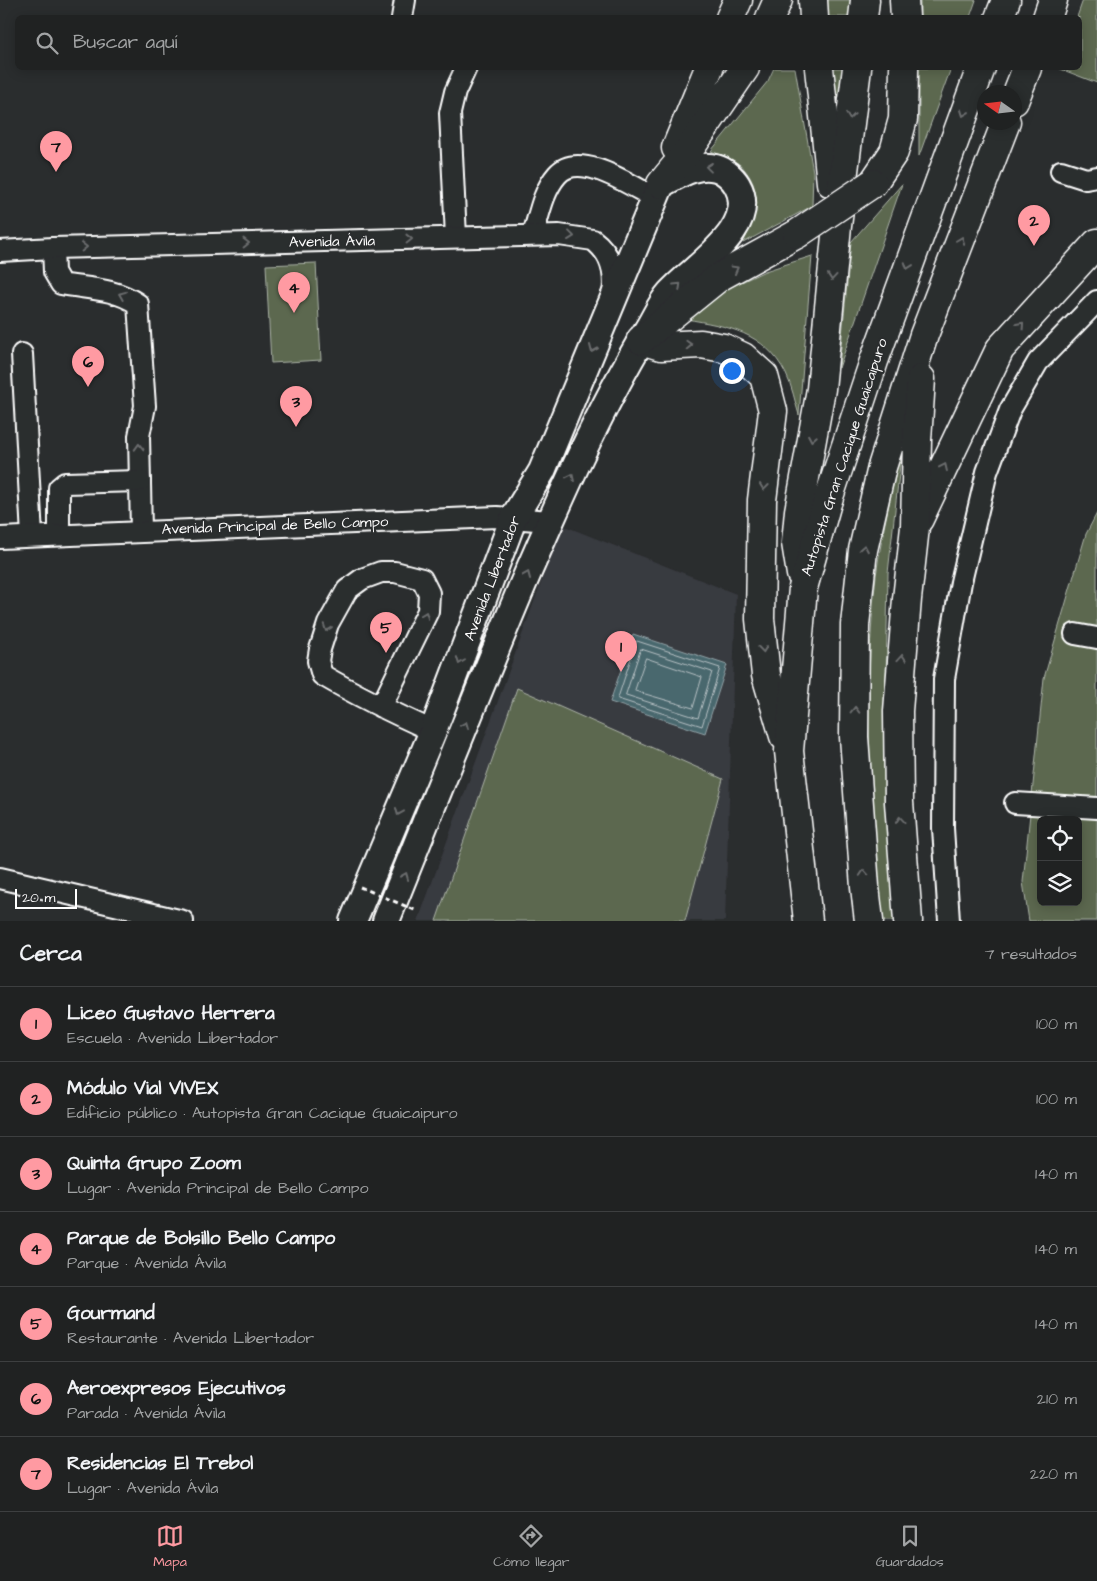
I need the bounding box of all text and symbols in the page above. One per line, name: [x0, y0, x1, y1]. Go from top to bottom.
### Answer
search box: [15, 15, 1082, 70]
icon: search: [33, 29, 61, 57]
text: Buscar aquí: [73, 29, 177, 56]
north arrow: [977, 85, 1022, 130]
one-way arrow: [960, 108, 970, 117]
one-way arrow: [845, 112, 856, 120]
pin: 7: [40, 131, 72, 172]
one-way arrow: [704, 162, 712, 173]
pin: 2: [1018, 205, 1050, 246]
street label: Avenida Ávila: [289, 230, 376, 253]
one-way arrow: [567, 230, 575, 241]
one-way arrow: [405, 233, 413, 244]
one-way arrow: [955, 236, 965, 245]
one-way arrow: [242, 237, 250, 248]
one-way arrow: [80, 242, 88, 252]
one-way arrow: [904, 261, 914, 270]
one-way arrow: [730, 265, 739, 275]
pin: 4: [278, 272, 310, 313]
one-way arrow: [827, 274, 838, 282]
one-way arrow: [672, 283, 681, 292]
one-way arrow: [118, 291, 127, 302]
one-way arrow: [1015, 322, 1024, 331]
street label: Autopista Gran Cacique Guaicaipuro: [796, 335, 893, 579]
one-way arrow: [686, 340, 693, 350]
one-way arrow: [589, 344, 599, 352]
pin: 6: [72, 346, 104, 387]
your location: [719, 358, 745, 384]
pin: 3: [280, 386, 312, 427]
one-way arrow: [808, 434, 818, 443]
one-way arrow: [134, 443, 144, 450]
one-way arrow: [937, 463, 948, 472]
one-way arrow: [565, 473, 575, 482]
one-way arrow: [759, 483, 770, 491]
street label: Avenida Principal de Bello Campo: [161, 511, 389, 540]
street label: Avenida Libertador: [459, 513, 526, 644]
one-way arrow: [858, 544, 868, 553]
one-way arrow: [521, 571, 532, 580]
one-way arrow: [419, 611, 429, 620]
pin: 5: [370, 612, 402, 653]
one-way arrow: [323, 623, 333, 632]
pin: 1: [605, 631, 637, 672]
one-way arrow: [757, 646, 768, 654]
one-way arrow: [896, 654, 907, 662]
one-way arrow: [456, 656, 466, 665]
one-way arrow: [850, 706, 860, 714]
one-way arrow: [459, 721, 469, 730]
one-way arrow: [395, 807, 406, 816]
one-way arrow: [895, 816, 906, 824]
map controls: [1037, 816, 1082, 906]
button: locate: [1037, 816, 1082, 861]
button: layers: [1037, 861, 1082, 906]
one-way arrow: [858, 868, 869, 876]
one-way arrow: [398, 872, 409, 881]
scale bar: [15, 886, 78, 909]
text: 20 m: [22, 888, 55, 908]
text: Cerca: [20, 939, 82, 968]
text: 7 resultados: [985, 943, 1077, 965]
text: Liceo Gustavo Herrera: [67, 1000, 275, 1027]
text: 1: [35, 1013, 37, 1035]
text: 100 m: [1036, 1013, 1077, 1035]
text: Escuela · Avenida Libertador: [67, 1027, 278, 1049]
text: Módulo Vial VIVEX: [67, 1075, 218, 1102]
text: 2: [31, 1088, 41, 1110]
text: 100 m: [1036, 1088, 1077, 1110]
text: Edificio público · Autopista Gran Cacique Guaicaipuro: [67, 1102, 458, 1124]
text: Quinta Grupo Zoom: [67, 1150, 241, 1177]
text: 3: [32, 1163, 40, 1185]
text: 140 m: [1035, 1163, 1077, 1185]
text: Lugar · Avenida Principal de Bello Campo: [67, 1177, 368, 1199]
text: Parque de Bolsillo Bello Campo: [67, 1225, 335, 1252]
text: 4: [31, 1238, 41, 1260]
text: 140 m: [1035, 1238, 1077, 1260]
text: Parque · Avenida Ávila: [67, 1252, 226, 1274]
text: Gourmand: [67, 1300, 155, 1327]
text: 5: [30, 1313, 42, 1335]
text: 140 m: [1035, 1313, 1077, 1335]
text: Restaurante · Avenida Libertador: [67, 1327, 314, 1349]
text: Aeroexpresos Ejecutivos: [67, 1375, 286, 1402]
text: 6: [31, 1388, 41, 1410]
text: 210 m: [1037, 1388, 1077, 1410]
text: Parada · Avenida Ávila: [67, 1402, 226, 1424]
text: Residencias El Trebol: [67, 1450, 253, 1477]
text: 7: [31, 1463, 41, 1485]
text: 220 m: [1030, 1463, 1077, 1485]
text: Lugar · Avenida Ávila: [67, 1477, 218, 1499]
tab: Mapa: [153, 1522, 187, 1572]
tab: Cómo llegar: [493, 1522, 569, 1572]
tab: Guardados: [876, 1522, 944, 1572]

